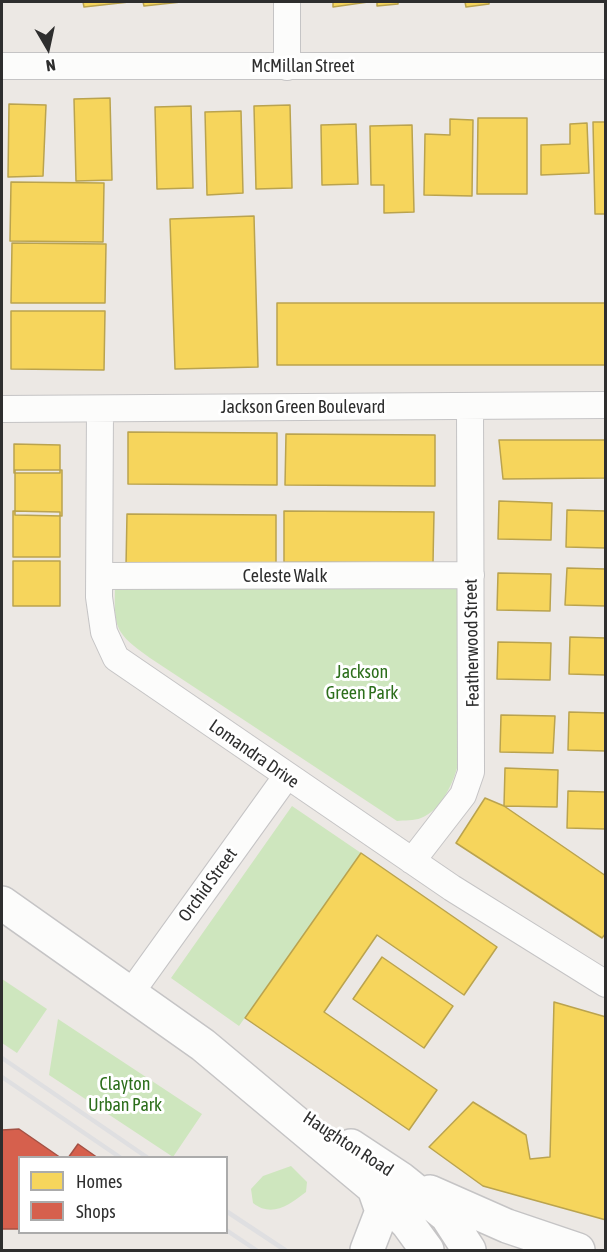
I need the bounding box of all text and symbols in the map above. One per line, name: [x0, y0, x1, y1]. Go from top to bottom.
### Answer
north arrow: [18, 18, 78, 78]
street label: McMillan Street: [251, 55, 355, 77]
text: N: [45, 56, 57, 75]
street label: Jackson Green Boulevard: [221, 396, 385, 418]
street label: Celeste Walk: [243, 565, 327, 587]
street label: Featherwood Street: [460, 578, 484, 708]
park label: Jackson Green Park: [326, 661, 398, 704]
street label: Lomandra Drive: [205, 715, 303, 793]
street label: Orchid Street: [174, 844, 242, 926]
park label: Clayton Urban Park: [88, 1073, 162, 1116]
street label: Haughton Road: [299, 1107, 397, 1181]
legend: [18, 1156, 228, 1234]
text: Homes: [76, 1171, 122, 1192]
text: Shops: [76, 1201, 116, 1222]

